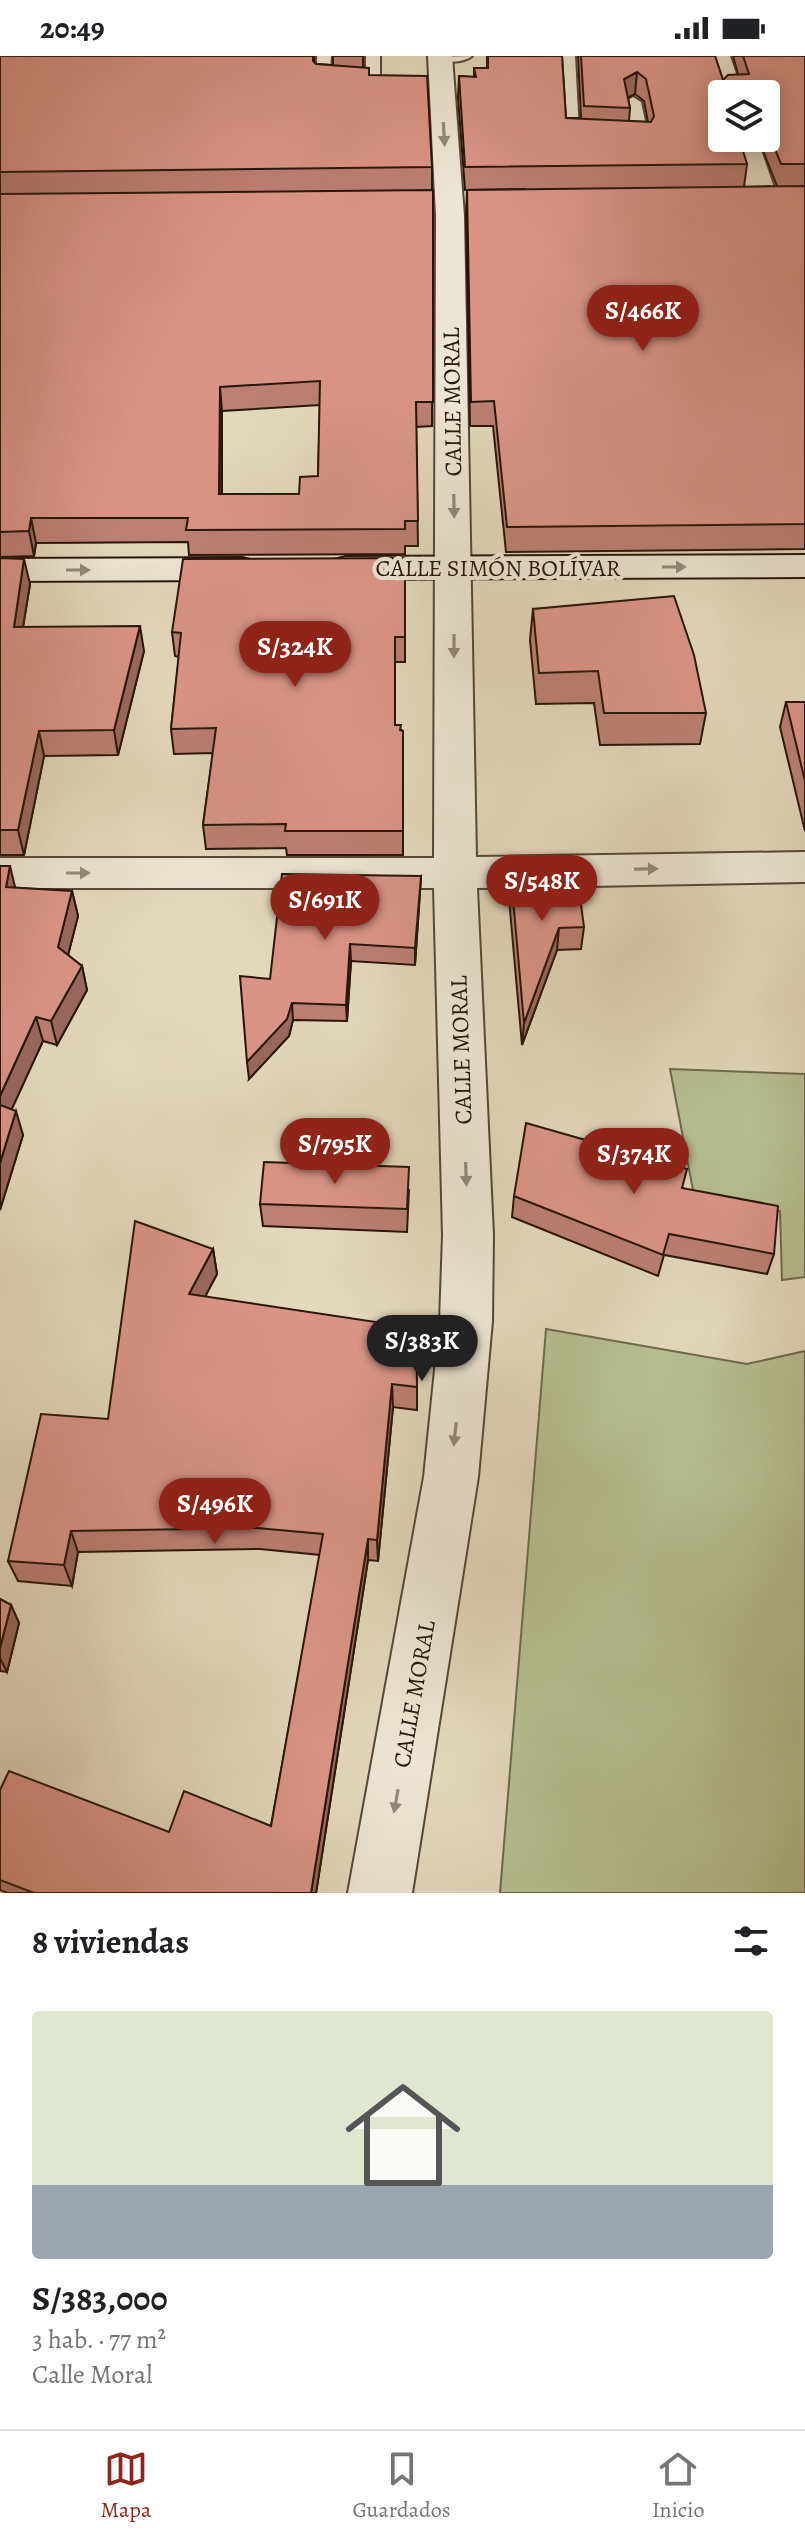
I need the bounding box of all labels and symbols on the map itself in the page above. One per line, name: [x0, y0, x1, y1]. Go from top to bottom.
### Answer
one-way arrow: [438, 122, 451, 147]
pin: S/466K: [578, 285, 708, 353]
street label: CALLE MORAL: [435, 326, 469, 477]
one-way arrow: [448, 494, 460, 519]
street label: CALLE SIMÓN BOLÍVAR: [375, 552, 621, 584]
one-way arrow: [662, 561, 687, 573]
one-way arrow: [66, 564, 91, 576]
pin: S/324K: [230, 621, 360, 689]
one-way arrow: [448, 634, 460, 659]
pin: S/548K: [477, 855, 607, 923]
one-way arrow: [634, 863, 659, 876]
one-way arrow: [66, 867, 91, 879]
pin: S/691K: [260, 874, 390, 942]
street label: CALLE MORAL: [442, 974, 480, 1125]
pin: S/795K: [270, 1118, 400, 1186]
pin: S/374K: [569, 1128, 699, 1196]
one-way arrow: [459, 1162, 472, 1187]
pin: S/383K: [357, 1315, 487, 1383]
one-way arrow: [449, 1422, 462, 1447]
pin: S/496K: [150, 1478, 280, 1546]
street label: CALLE MORAL: [385, 1617, 443, 1770]
one-way arrow: [389, 1789, 401, 1814]

